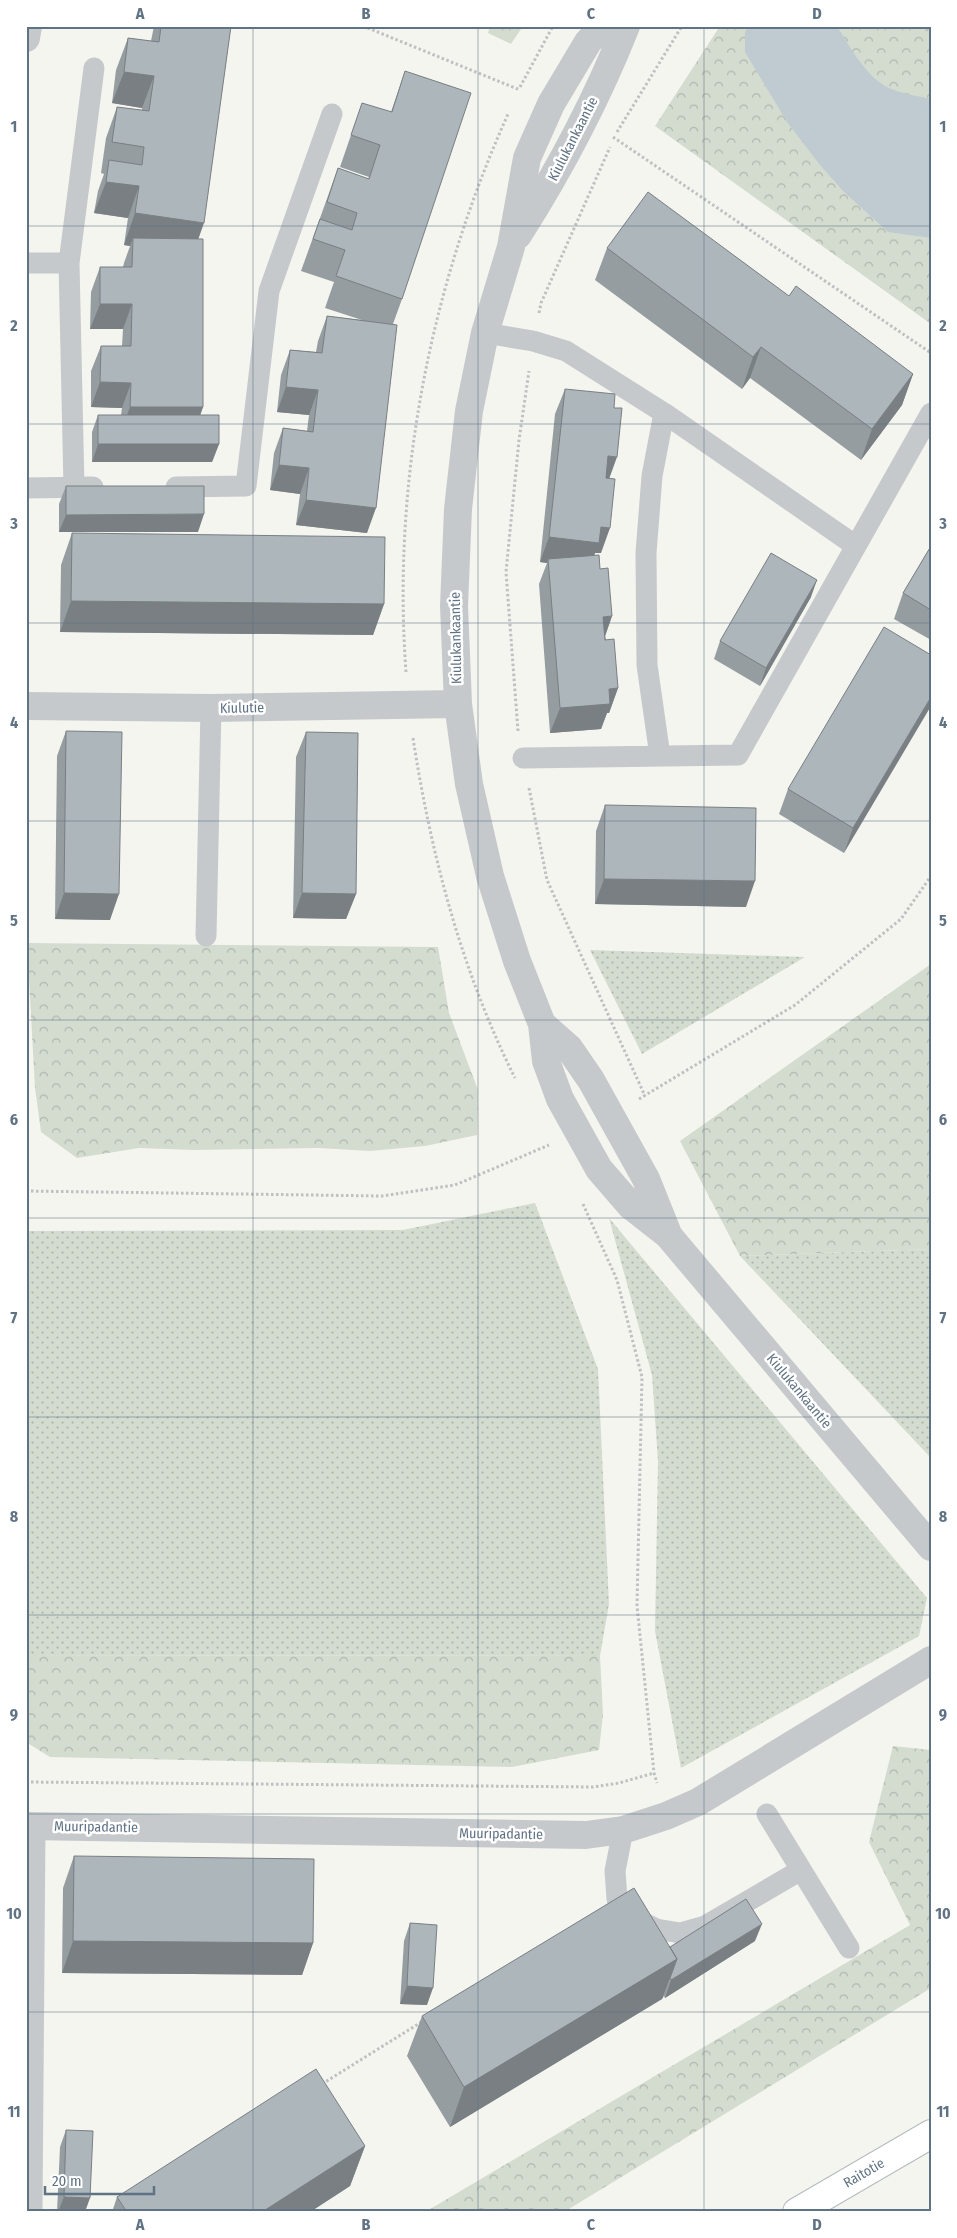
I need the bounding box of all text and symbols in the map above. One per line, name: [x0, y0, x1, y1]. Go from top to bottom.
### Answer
text: A: [135, 4, 145, 23]
text: B: [362, 4, 371, 23]
text: C: [587, 4, 596, 23]
text: D: [812, 4, 822, 23]
street label: Kiulukankaantie: [544, 94, 602, 184]
text: 1: [11, 117, 17, 136]
text: 1: [940, 117, 946, 136]
text: 2: [9, 316, 18, 335]
text: 2: [938, 316, 947, 335]
text: 3: [9, 514, 18, 533]
text: 3: [938, 514, 947, 533]
street label: Kiulukankaantie: [447, 592, 465, 684]
street label: Kiulutie: [220, 699, 264, 717]
text: 4: [10, 713, 18, 732]
text: 4: [939, 713, 947, 732]
text: 5: [10, 911, 18, 930]
text: 5: [939, 911, 947, 930]
text: 6: [10, 1110, 18, 1129]
text: 6: [939, 1110, 947, 1129]
text: 7: [11, 1308, 18, 1327]
text: 7: [940, 1308, 947, 1327]
street label: Kiulukankaantie: [763, 1350, 835, 1432]
text: 8: [10, 1507, 19, 1526]
text: 8: [939, 1507, 948, 1526]
text: 9: [10, 1705, 18, 1724]
text: 9: [939, 1705, 947, 1724]
street label: Muuripadantie: [54, 1818, 138, 1836]
street label: Muuripadantie: [459, 1825, 543, 1843]
text: 10: [6, 1904, 22, 1923]
text: 10: [935, 1904, 951, 1923]
text: 11: [7, 2102, 21, 2121]
text: 11: [936, 2102, 950, 2121]
street label: Raitotie: [840, 2154, 888, 2192]
scale bar: [45, 2163, 154, 2195]
text: 20 m: [52, 2172, 82, 2190]
text: A: [135, 2215, 145, 2234]
text: B: [362, 2215, 371, 2234]
text: C: [587, 2215, 596, 2234]
text: D: [812, 2215, 822, 2234]

